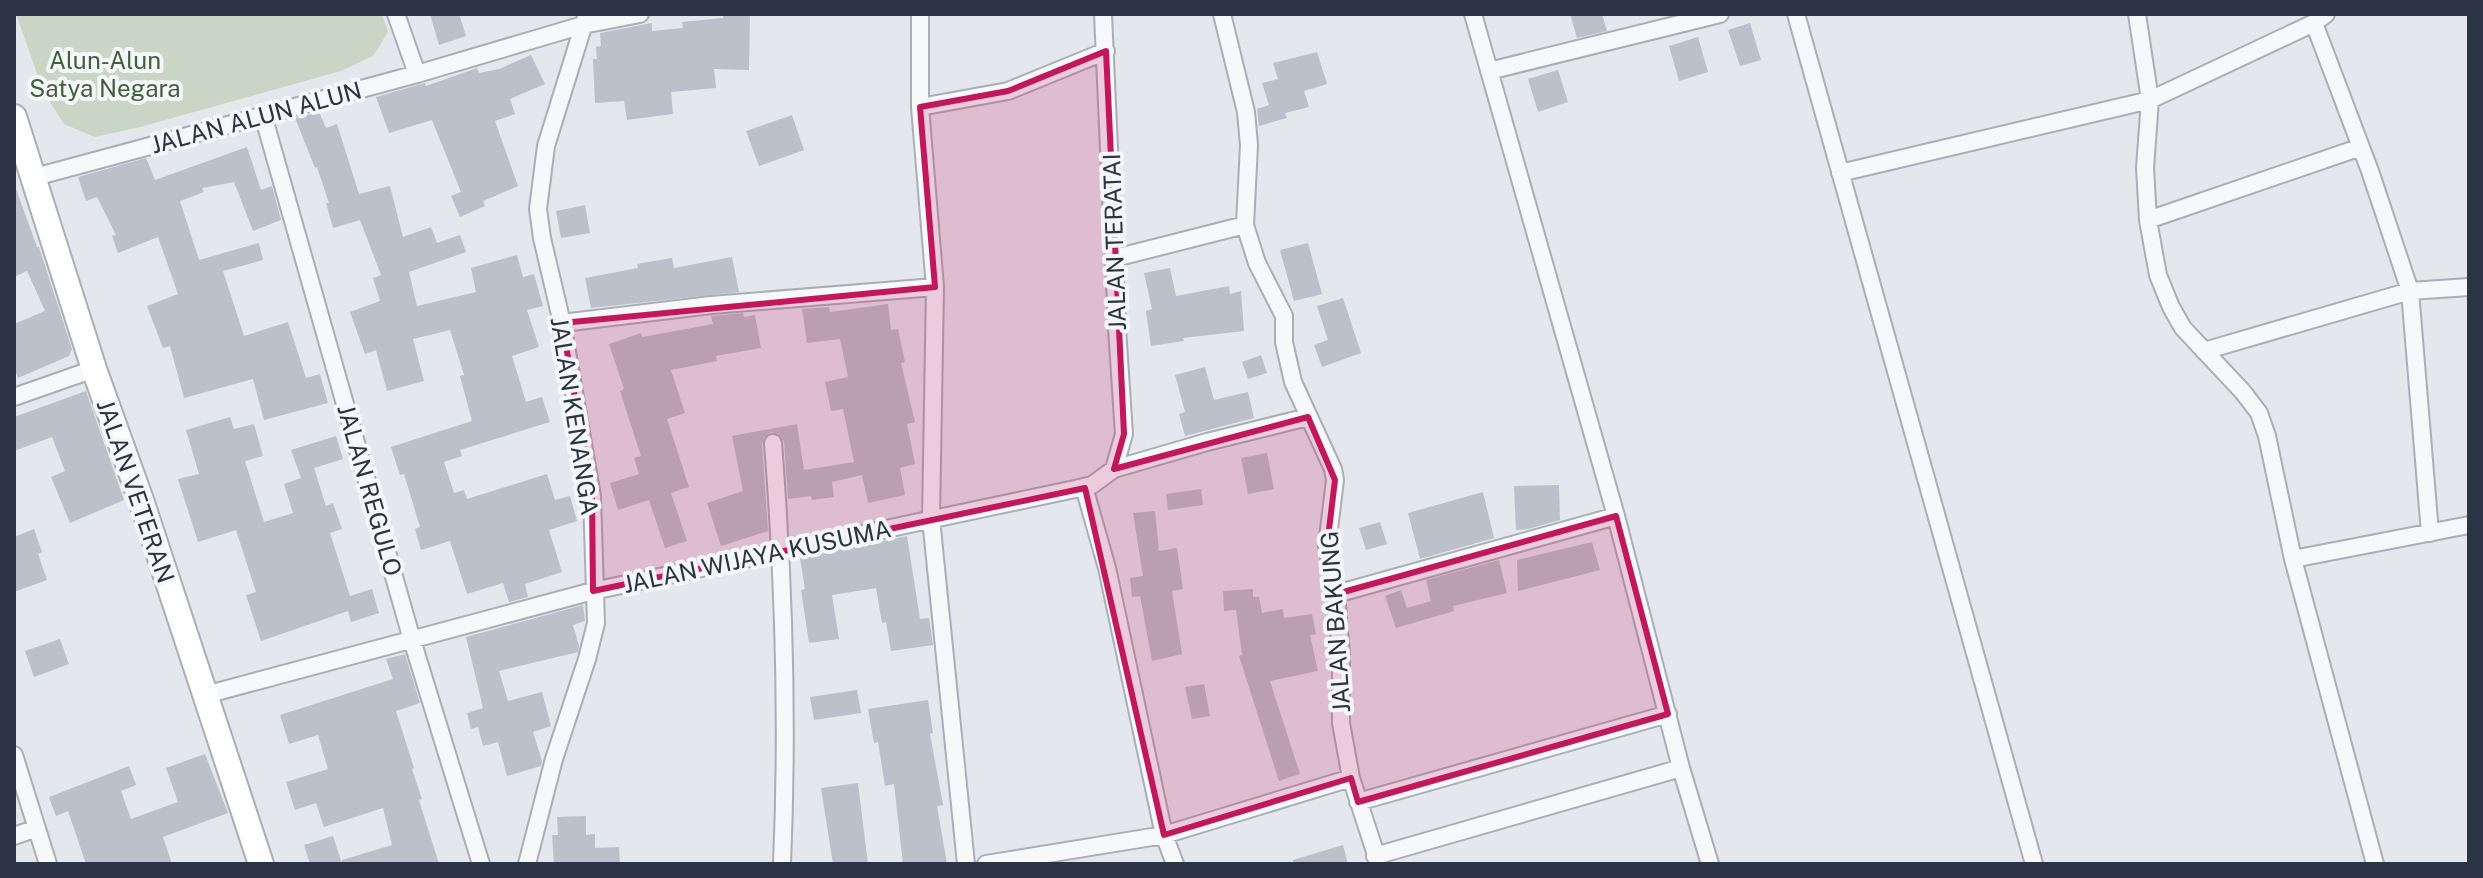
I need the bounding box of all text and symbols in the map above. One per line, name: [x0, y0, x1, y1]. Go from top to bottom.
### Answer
park label: Alun-Alun Satya Negara: [29, 46, 181, 102]
street label: JALAN ALUN ALUN: [148, 75, 364, 159]
street label: JALAN TERATAI: [1097, 153, 1131, 331]
street label: JALAN KENANGA: [546, 315, 604, 517]
street label: JALAN VETERAN: [91, 396, 181, 586]
street label: JALAN REGULO: [332, 401, 408, 579]
street label: JALAN WIJAYA KUSUMA: [621, 514, 893, 598]
street label: JALAN BAKUNG: [1315, 530, 1355, 714]

